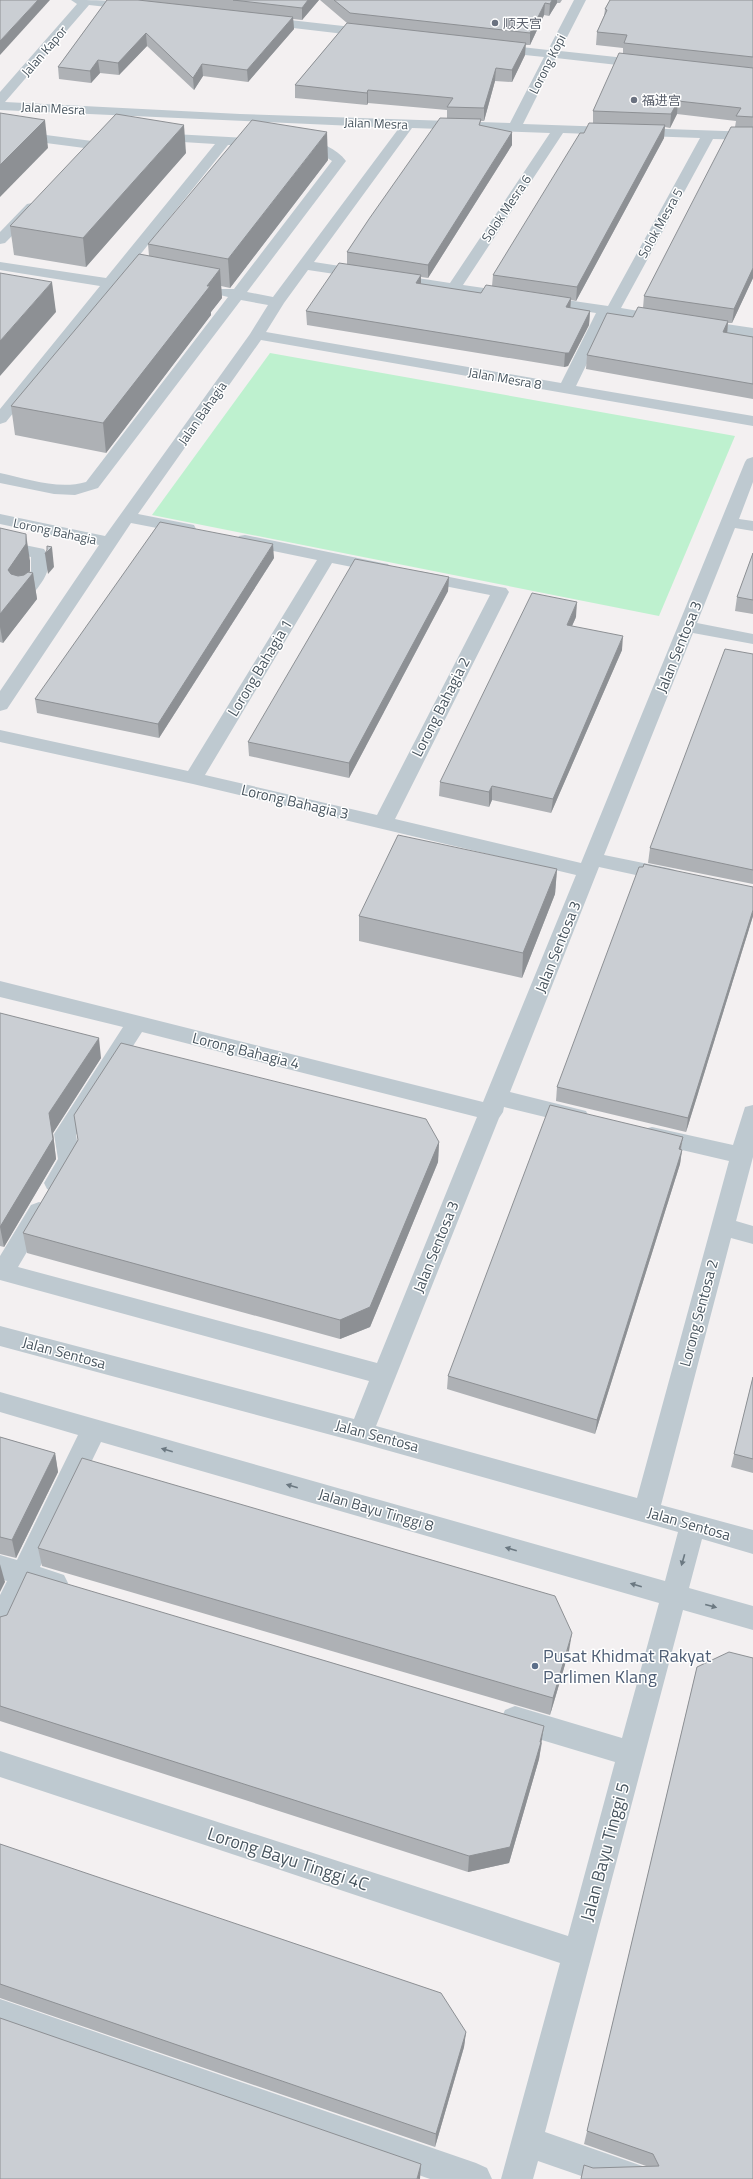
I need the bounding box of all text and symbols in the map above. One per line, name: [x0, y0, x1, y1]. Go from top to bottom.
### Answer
place label: 顺天宫: [503, 13, 542, 33]
marker: 顺天宫: [490, 18, 500, 28]
street label: Jalan Kapor: [16, 21, 72, 81]
street label: Lorong Kopi: [523, 31, 571, 97]
place label: 福进宫: [642, 90, 681, 110]
marker: 福进宫: [629, 95, 639, 105]
street label: Jalan Mesra: [20, 96, 86, 120]
street label: Jalan Mesra: [344, 112, 409, 134]
street label: Solok Mesra 6: [476, 170, 536, 246]
street label: Solok Mesra 5: [632, 184, 688, 262]
street label: Jalan Mesra 8: [467, 362, 543, 394]
street label: Jalan Bahagia: [173, 377, 232, 449]
street label: Lorong Bahagia: [11, 512, 99, 550]
street label: Jalan Sentosa 3: [650, 597, 707, 696]
street label: Lorong Bahagia 1: [221, 615, 298, 721]
street label: Lorong Bahagia 2: [405, 653, 476, 761]
street label: Lorong Bahagia 3: [239, 778, 351, 825]
street label: Jalan Sentosa 3: [529, 897, 586, 996]
street label: Lorong Bahagia 4: [190, 1026, 302, 1075]
street label: Jalan Sentosa 3: [407, 1197, 464, 1296]
street label: Lorong Sentosa 2: [673, 1257, 724, 1369]
street label: Jalan Sentosa: [20, 1330, 109, 1375]
street label: Jalan Sentosa: [333, 1413, 422, 1458]
one-way arrow: [161, 1447, 173, 1453]
street label: Jalan Bayu Tinggi 8: [316, 1482, 437, 1537]
one-way arrow: [286, 1483, 298, 1489]
street label: Jalan Sentosa: [645, 1501, 734, 1547]
one-way arrow: [505, 1546, 517, 1552]
one-way arrow: [680, 1555, 686, 1567]
one-way arrow: [630, 1582, 642, 1588]
one-way arrow: [705, 1603, 717, 1609]
place label: Pusat Khidmat Rakyat Parlimen Klang: [543, 1642, 712, 1690]
marker: Pusat Khidmat Rakyat Parlimen Klang: [530, 1661, 540, 1671]
street label: Jalan Bayu Tinggi 5: [573, 1779, 636, 1924]
street label: Lorong Bayu Tinggi 4C: [204, 1820, 372, 1897]

